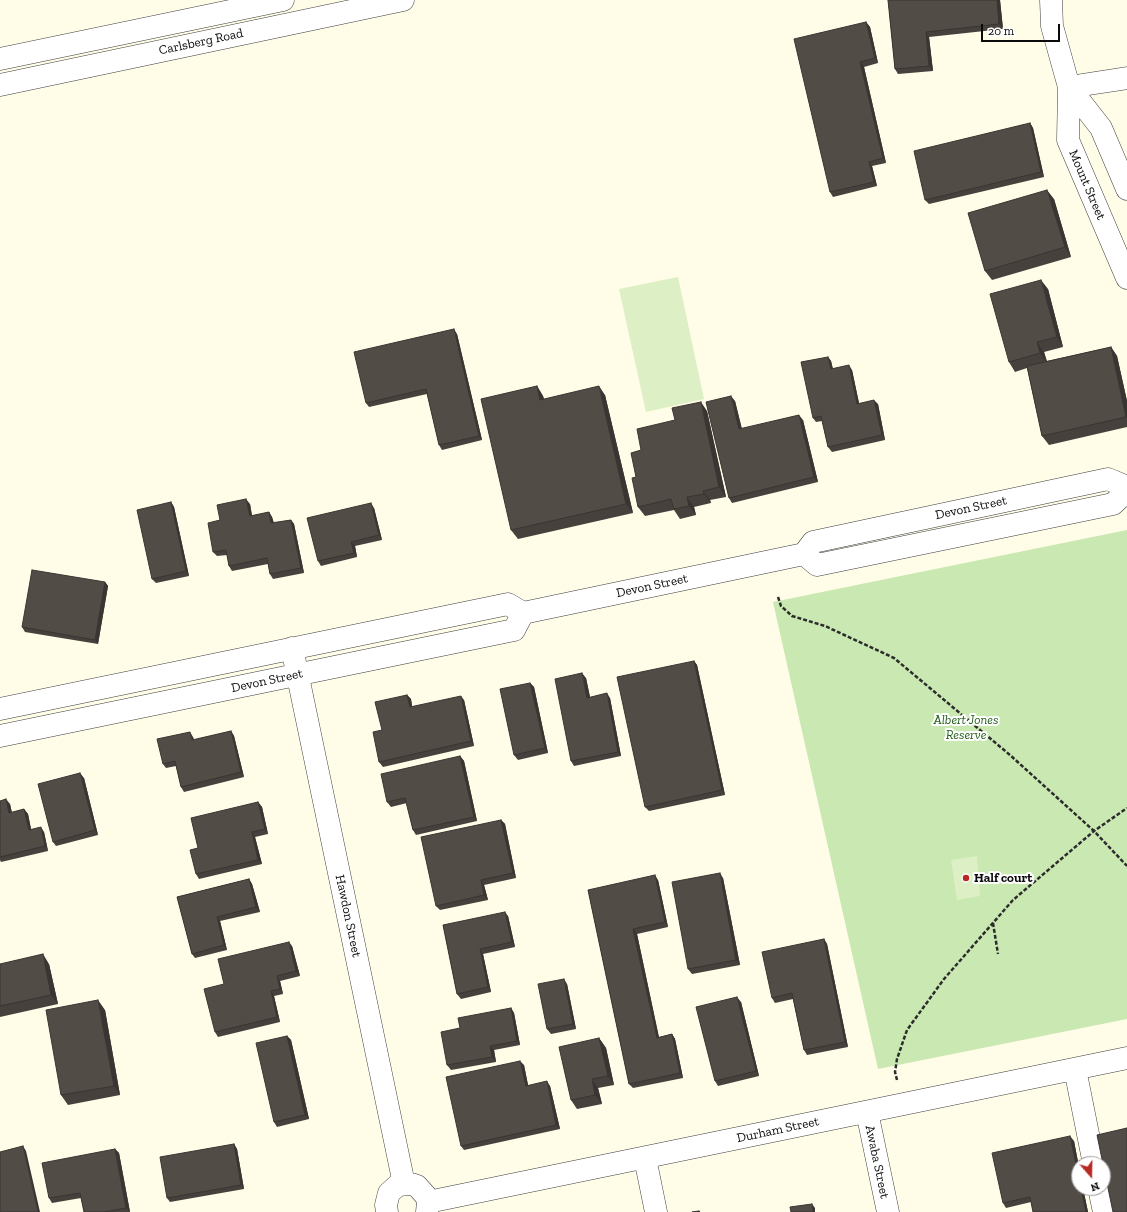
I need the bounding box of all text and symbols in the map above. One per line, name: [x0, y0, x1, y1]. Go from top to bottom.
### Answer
scale bar: [983, 16, 1062, 42]
text: 20 m: [988, 24, 1014, 38]
street label: Carlsberg Road: [157, 25, 245, 59]
street label: Mount Street: [1065, 148, 1109, 222]
street label: Devon Street: [934, 493, 1008, 523]
street label: Devon Street: [615, 571, 689, 601]
street label: Devon Street: [230, 666, 304, 696]
park label: Albert Jones Reserve: [934, 712, 998, 743]
place label: Half court: [974, 870, 1032, 886]
street label: Hawdon Street: [332, 873, 364, 959]
marker: Half court: [961, 873, 971, 883]
street label: Durham Street: [735, 1114, 821, 1146]
street label: Awaba Street: [862, 1124, 892, 1200]
north arrow: [1071, 1156, 1111, 1196]
text: N: [1089, 1179, 1101, 1194]

